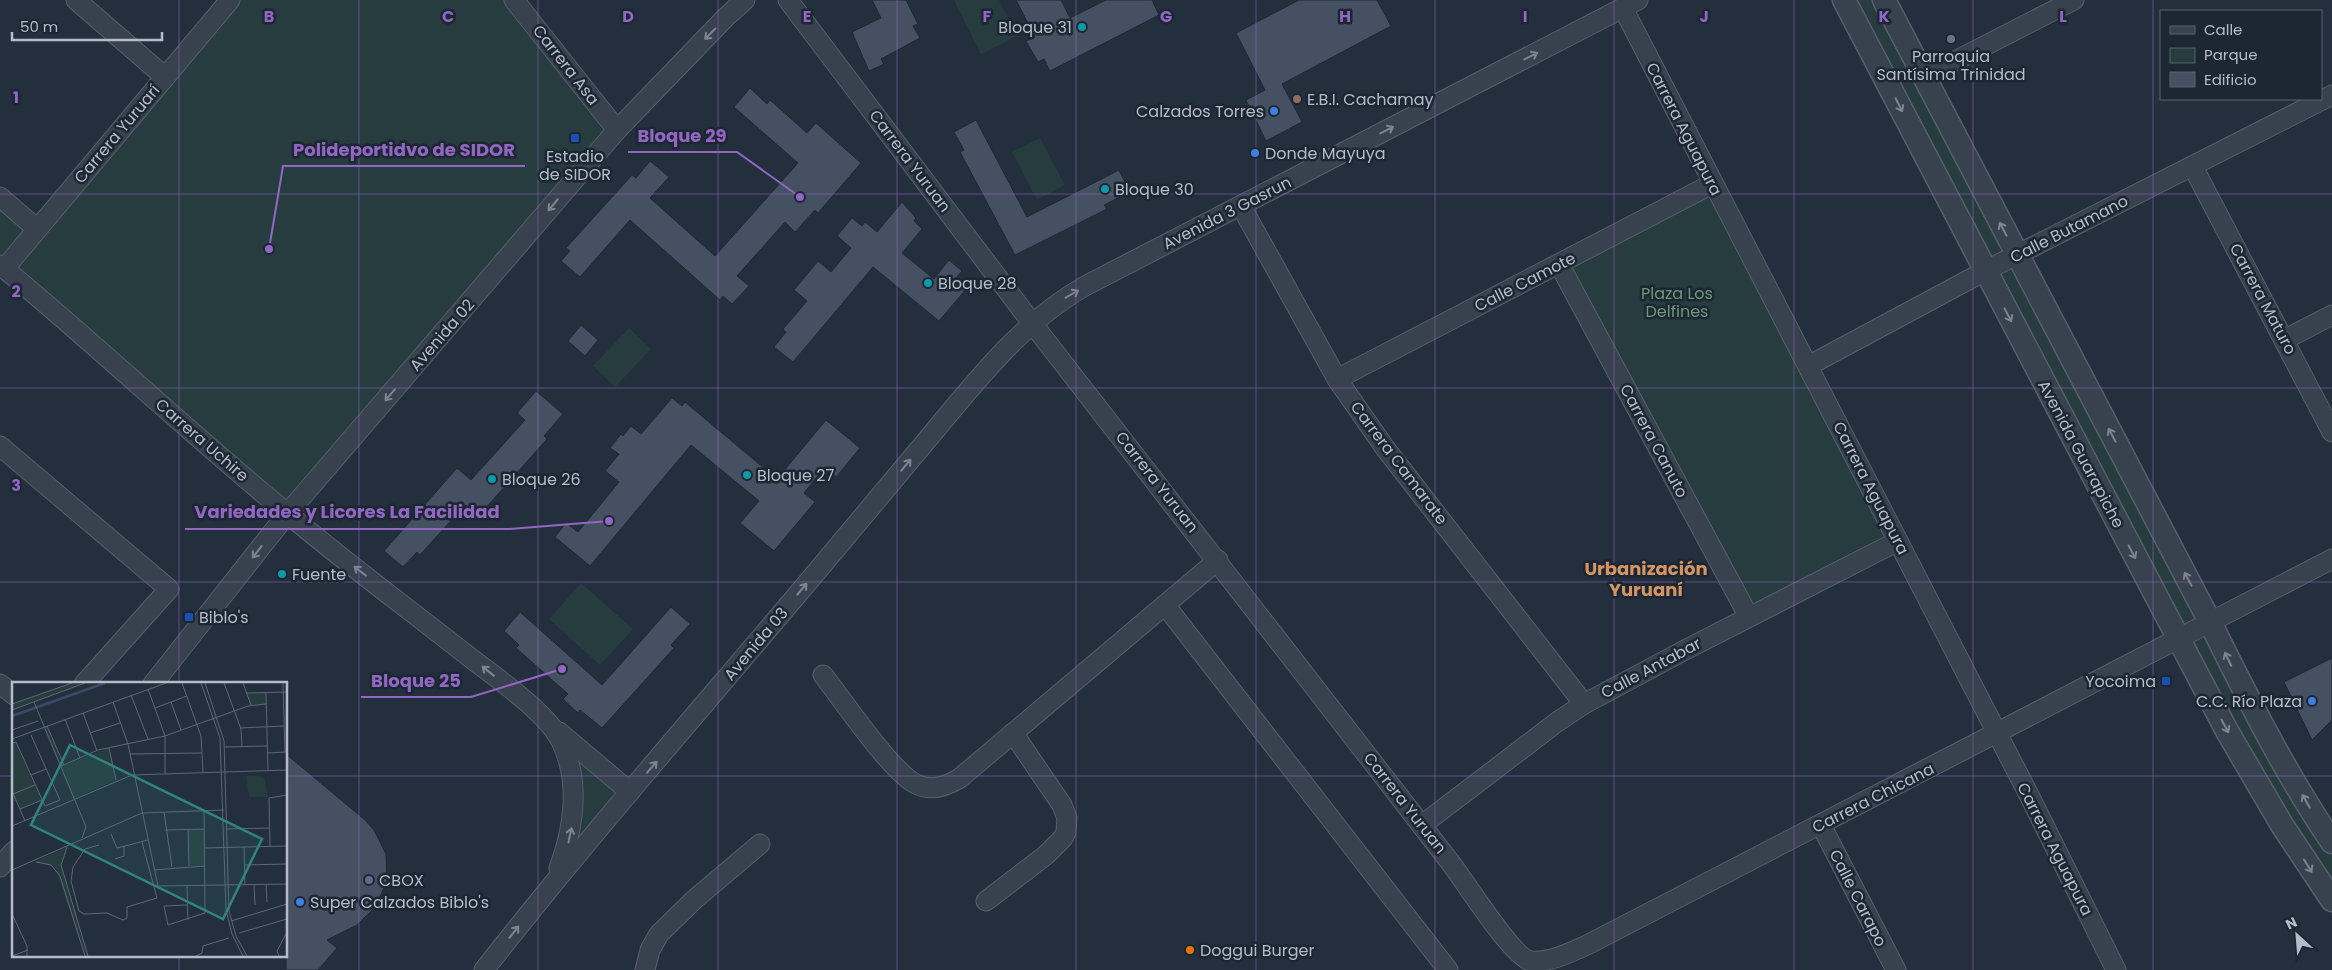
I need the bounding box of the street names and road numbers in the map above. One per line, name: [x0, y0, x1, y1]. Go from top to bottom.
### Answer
street label: Carrera Asa: [527, 20, 605, 110]
street label: Carrera Aguapura: [1640, 58, 1728, 200]
street label: Carrera Yuruarí: [69, 80, 165, 188]
street label: Carrera Yuruan: [864, 105, 956, 217]
street label: Avenida 3 Gasrun: [1159, 171, 1295, 255]
street label: Calle Butamano: [2006, 189, 2132, 269]
street label: Carrera Maturo: [2224, 239, 2302, 359]
street label: Calle Camote: [1470, 247, 1580, 317]
street label: Avenida 02: [404, 294, 480, 376]
street label: Avenida Guarapiche: [2032, 376, 2130, 532]
street label: Carrera Canuto: [1614, 380, 1694, 502]
street label: Carrera Uchire: [150, 393, 254, 487]
street label: Carrera Camarate: [1345, 397, 1453, 530]
street label: Carrera Aguapura: [1827, 417, 1915, 559]
street label: Carrera Yuruan: [1110, 426, 1204, 538]
street label: Avenida 03: [719, 602, 793, 686]
street label: Calle Antabar: [1597, 632, 1705, 704]
street label: Carrera Yuruan: [1358, 747, 1452, 859]
street label: Carrera Chicana: [1808, 757, 1938, 839]
street label: Carrera Aguapura: [2011, 778, 2099, 920]
street label: Calle Carapo: [1824, 845, 1892, 951]

